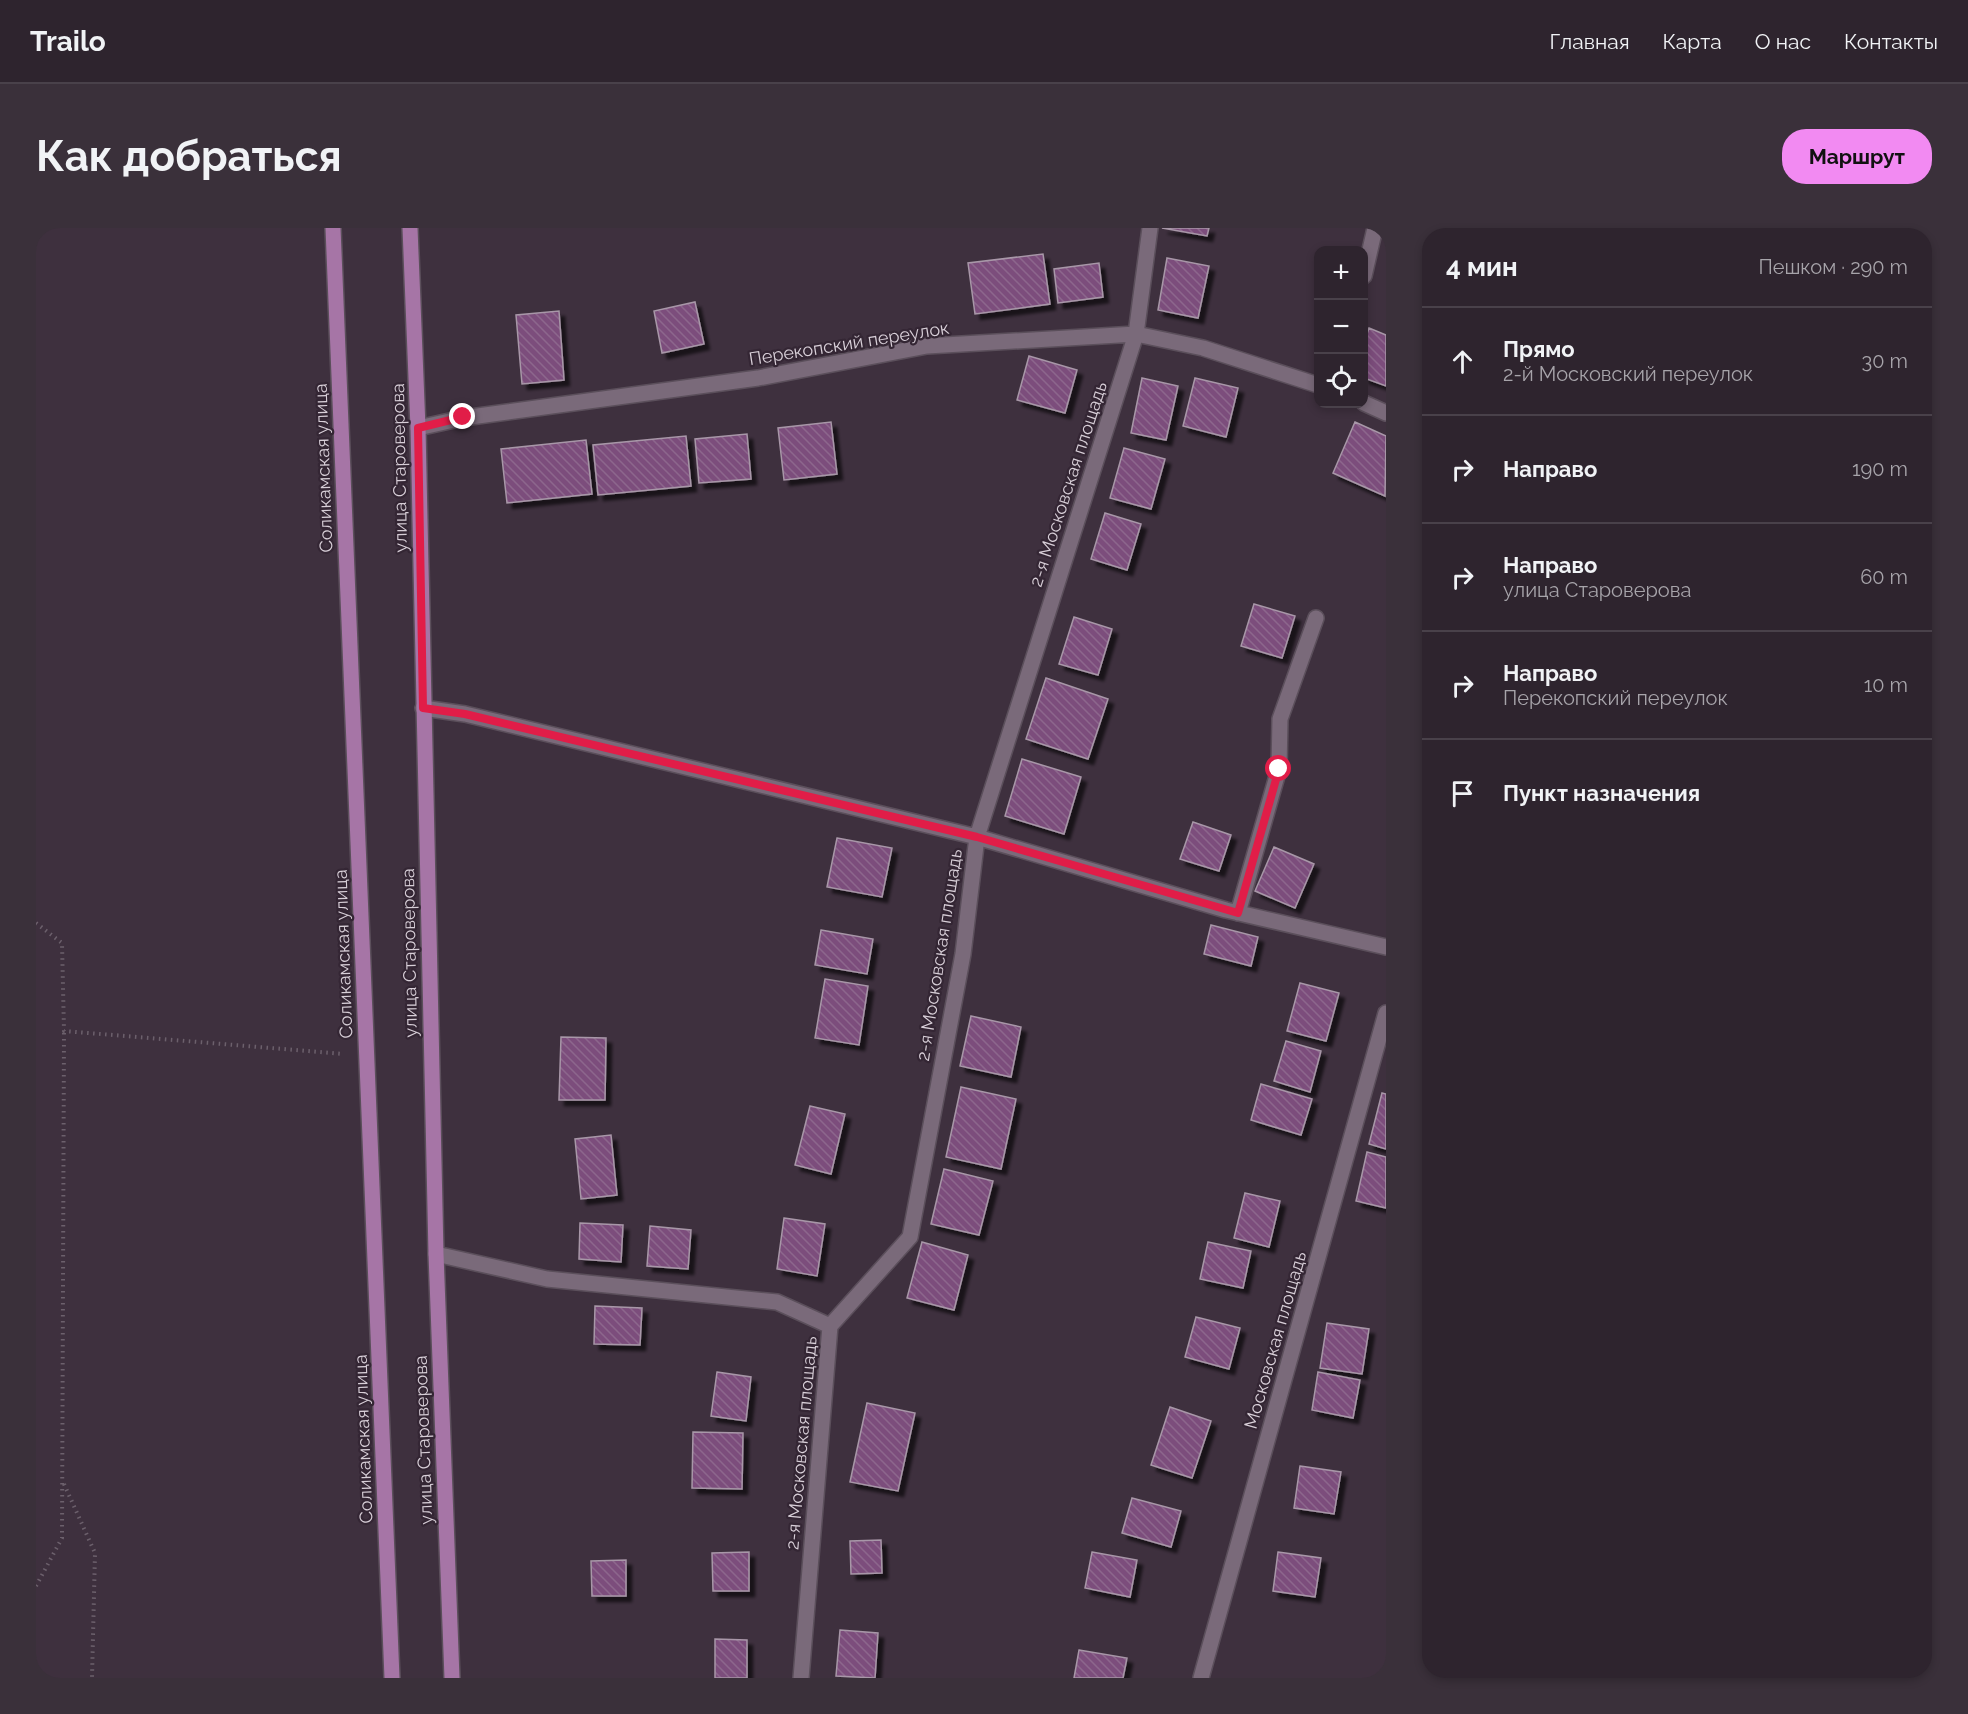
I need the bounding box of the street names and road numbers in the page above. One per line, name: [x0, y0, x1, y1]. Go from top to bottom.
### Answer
street label: Перекопский переулок: [747, 317, 951, 369]
street label: 2-я Московская площадь: [1025, 379, 1111, 589]
street label: Соликамская улица: [310, 383, 336, 553]
street label: улица Староверова: [387, 383, 411, 553]
street label: 2-я Московская площадь: [912, 847, 966, 1062]
street label: улица Староверова: [397, 868, 421, 1038]
street label: Соликамская улица: [330, 869, 356, 1039]
street label: Московская площадь: [1240, 1249, 1310, 1431]
street label: 2-я Московская площадь: [781, 1335, 821, 1551]
street label: Соликамская улица: [350, 1354, 376, 1524]
street label: улица Староверова: [410, 1355, 436, 1525]

